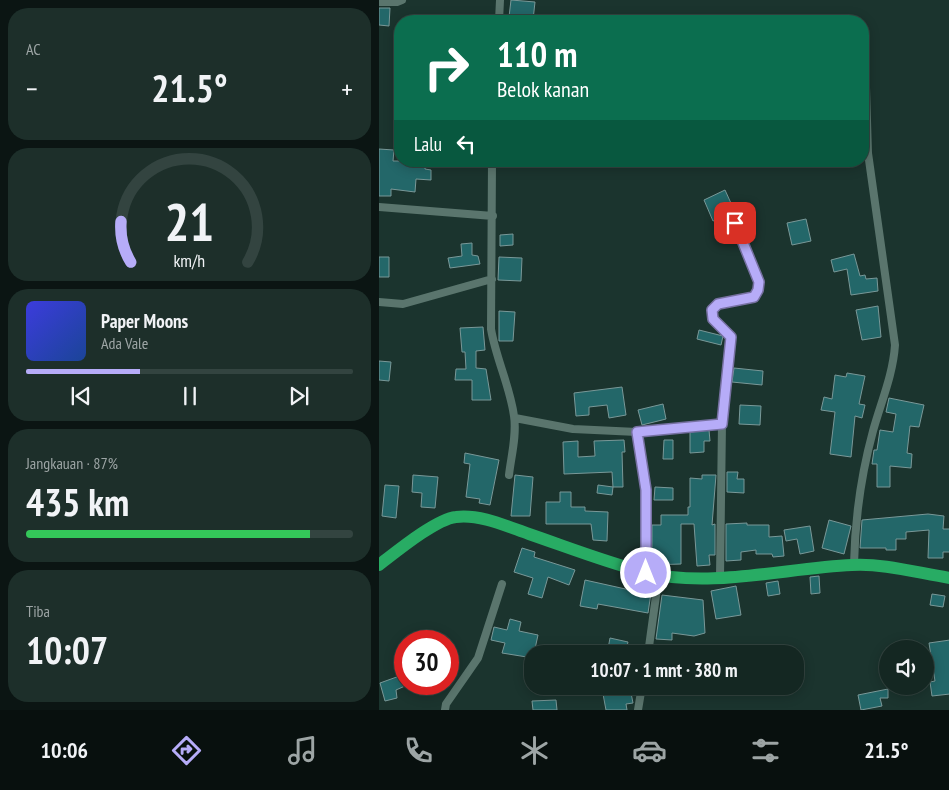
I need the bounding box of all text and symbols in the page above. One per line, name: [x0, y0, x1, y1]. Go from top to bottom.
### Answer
text: 110 m: [497, 31, 578, 77]
icon: right: [414, 35, 479, 100]
text: AC: [26, 39, 41, 59]
text: 21.5°: [151, 63, 228, 112]
text: −: [26, 70, 38, 107]
text: +: [341, 70, 353, 107]
text: Belok kanan: [497, 75, 589, 103]
icon: left: [452, 130, 480, 158]
text: Lalu: [414, 132, 442, 156]
text: 21: [165, 188, 214, 255]
pin: [714, 202, 756, 244]
icon: arrive: [721, 209, 749, 237]
text: km/h: [174, 249, 205, 272]
text: Paper Moons: [101, 309, 188, 333]
text: Ada Vale: [101, 333, 148, 353]
icon: previous: [67, 382, 95, 410]
icon: pause: [176, 382, 204, 410]
icon: next: [285, 382, 313, 410]
text: Jangkauan · 87%: [26, 453, 118, 473]
text: 435 km: [26, 477, 129, 526]
position arrow: [619, 546, 671, 598]
text: Tiba: [26, 601, 50, 621]
text: 10:07: [26, 625, 108, 674]
speed limit sign: 30: [394, 630, 459, 695]
map controls: [879, 640, 934, 695]
button: sound: [879, 640, 934, 695]
text: 10:07 · 1 mnt · 380 m: [590, 658, 738, 682]
icon: directions: [169, 733, 204, 768]
icon: music: [285, 733, 320, 768]
icon: phone: [401, 733, 436, 768]
icon: climate: [517, 733, 552, 768]
icon: car: [632, 733, 667, 768]
icon: filters: [748, 733, 783, 768]
text: 10:06: [40, 736, 88, 764]
text: 21.5°: [864, 736, 909, 764]

